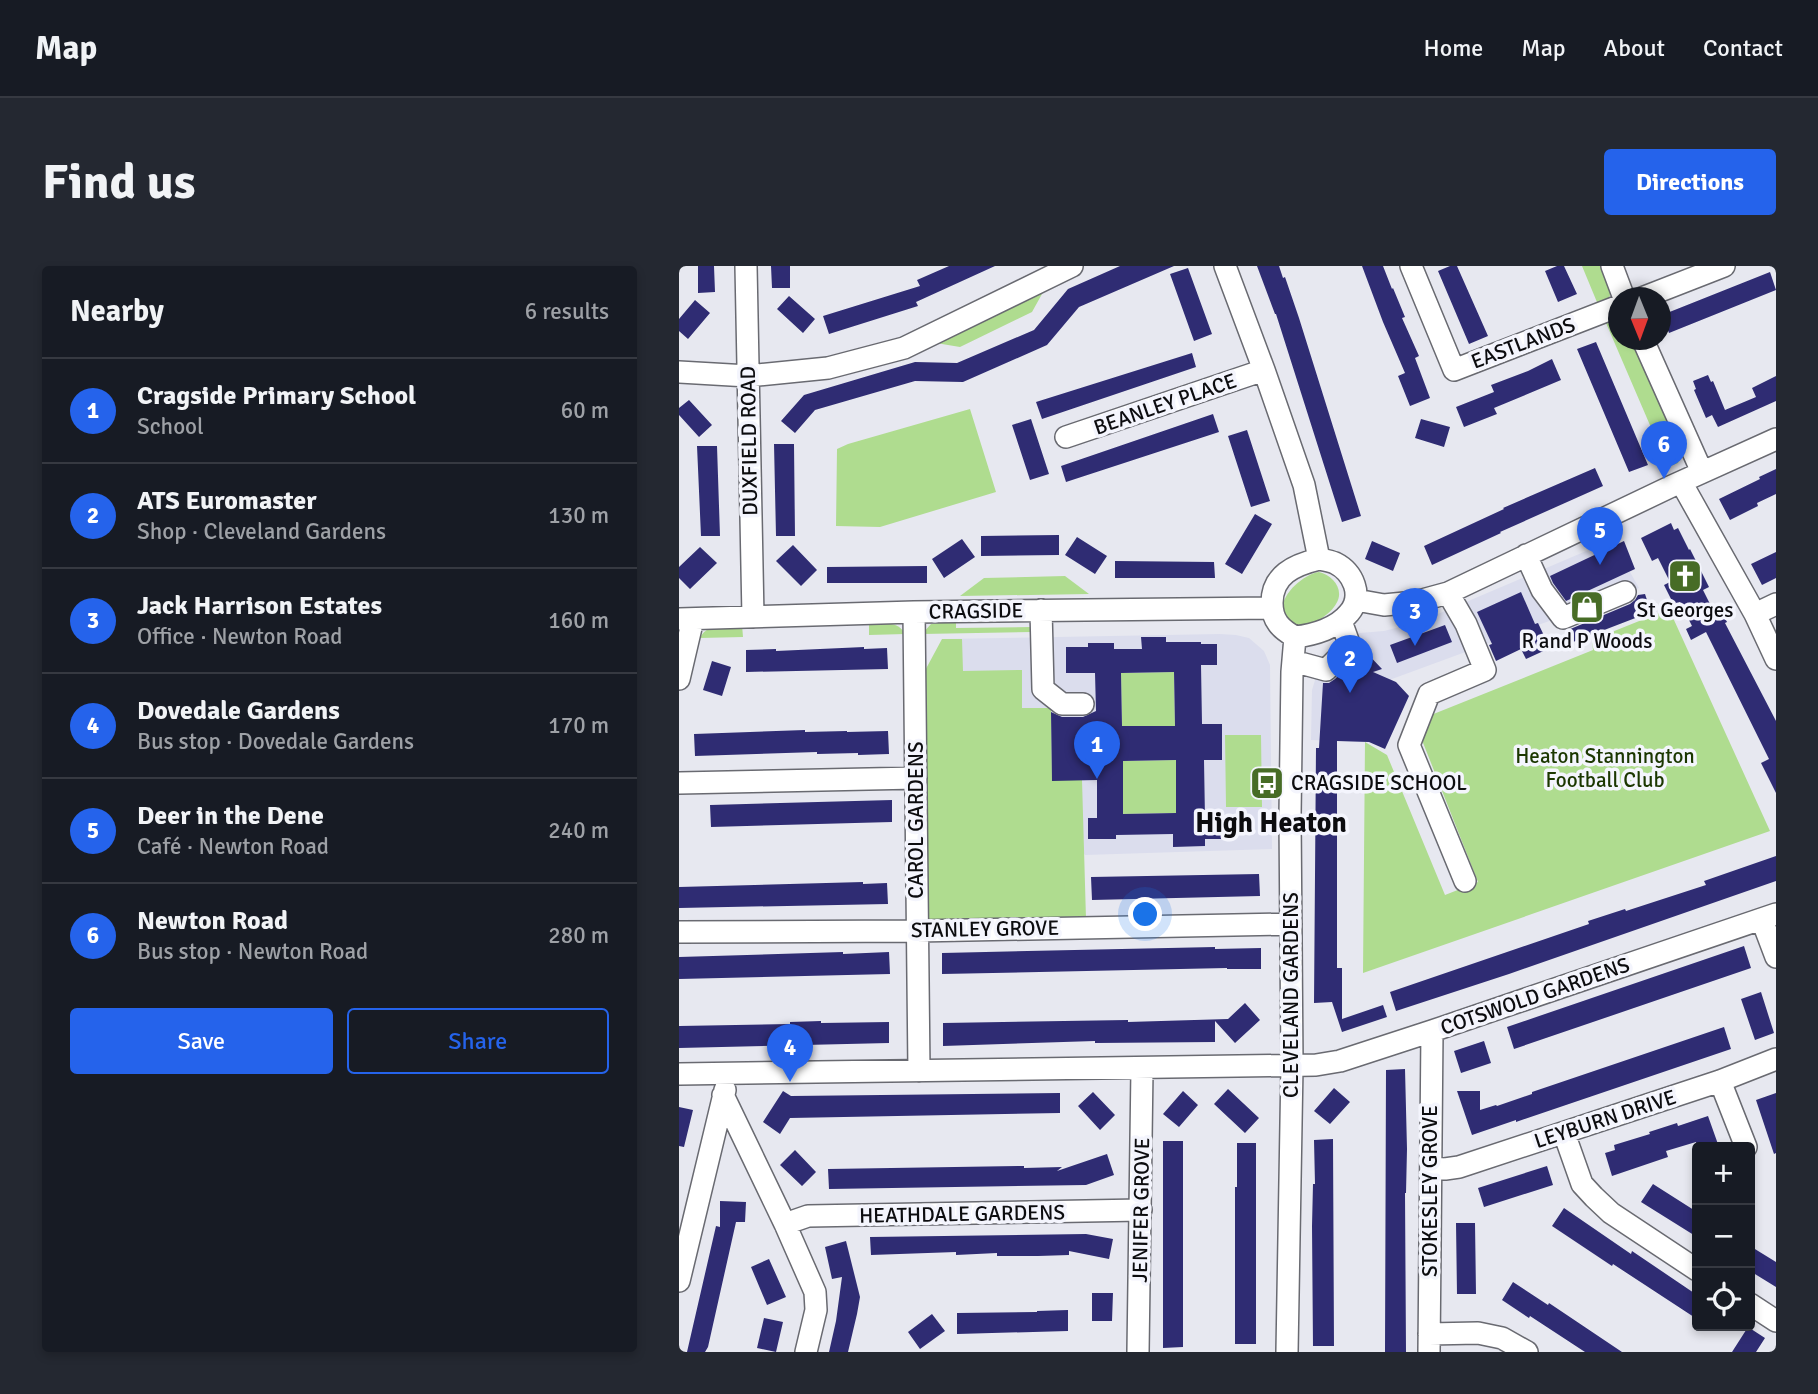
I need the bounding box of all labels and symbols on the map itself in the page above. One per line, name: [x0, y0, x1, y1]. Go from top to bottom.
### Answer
north arrow: [1608, 287, 1671, 350]
street label: EASTLANDS: [1467, 311, 1579, 375]
street label: DUXFIELD ROAD: [735, 366, 763, 516]
street label: BEANLEY PLACE: [1090, 367, 1240, 441]
pin: 6: [1641, 421, 1687, 479]
pin: 5: [1577, 507, 1623, 565]
church icon: St Georges: [1666, 557, 1704, 595]
pin: 3: [1392, 588, 1438, 646]
shop icon: R and P Woods: [1568, 588, 1606, 626]
street label: CRAGSIDE: [928, 597, 1024, 625]
place label: St Georges: [1637, 597, 1733, 623]
place label: R and P Woods: [1522, 628, 1652, 654]
pin: 2: [1327, 635, 1373, 693]
pin: 1: [1074, 721, 1120, 779]
street label: CAROL GARDENS: [903, 741, 929, 899]
park label: Heaton Stannington Football Club: [1515, 743, 1695, 793]
bus stop icon: CRAGSIDE SCHOOL: [1248, 764, 1286, 802]
place label: CRAGSIDE SCHOOL: [1291, 770, 1467, 796]
district label: High Heaton: [1195, 806, 1347, 840]
street label: CLEVELAND GARDENS: [1278, 892, 1304, 1098]
your location: [1128, 897, 1162, 931]
street label: STANLEY GROVE: [911, 915, 1059, 943]
street label: COTSWOLD GARDENS: [1437, 951, 1633, 1041]
pin: 4: [767, 1024, 813, 1082]
street label: LEYBURN DRIVE: [1531, 1084, 1679, 1154]
street label: STOKESLEY GROVE: [1417, 1105, 1443, 1277]
street label: JENIFER GROVE: [1127, 1137, 1155, 1283]
street label: HEATHDALE GARDENS: [859, 1199, 1065, 1229]

